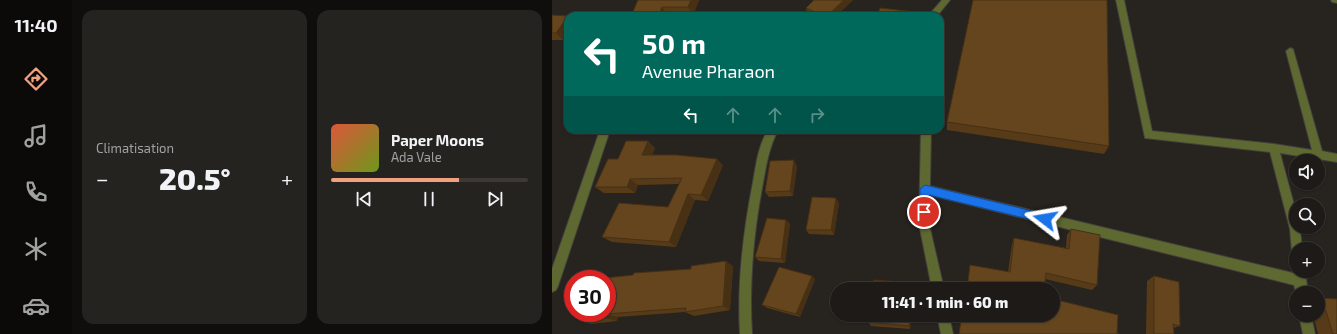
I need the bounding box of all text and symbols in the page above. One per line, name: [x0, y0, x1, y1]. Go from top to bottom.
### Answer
text: 11:40: [14, 14, 58, 36]
text: 50 m: [642, 26, 706, 60]
icon: left: [576, 28, 628, 80]
text: Avenue Pharaon: [642, 60, 775, 82]
icon: directions: [22, 65, 50, 93]
icon: left: [680, 104, 702, 126]
icon: ahead: [722, 104, 744, 126]
icon: ahead: [764, 104, 786, 126]
icon: right: [806, 104, 828, 126]
icon: music: [22, 122, 50, 150]
text: Paper Moons: [391, 131, 484, 149]
text: Climatisation: [96, 140, 174, 156]
text: Ada Vale: [391, 149, 442, 165]
map controls: [1289, 154, 1325, 322]
button: sound: [1289, 154, 1325, 190]
text: 20.5°: [159, 160, 231, 196]
text: −: [96, 165, 109, 191]
text: +: [281, 165, 293, 191]
icon: phone: [22, 178, 50, 206]
icon: previous: [353, 188, 375, 210]
icon: pause: [418, 188, 440, 210]
icon: next: [484, 188, 506, 210]
pin: [907, 195, 941, 229]
position arrow: [1024, 198, 1066, 240]
button: search: [1289, 198, 1325, 234]
icon: arrive: [913, 201, 935, 223]
icon: climate: [22, 235, 50, 263]
button: +: [1289, 242, 1325, 278]
speed limit sign: 30: [564, 270, 616, 322]
button: −: [1289, 286, 1325, 322]
icon: car: [22, 292, 50, 320]
text: 11:41 · 1 min · 60 m: [882, 293, 1008, 311]

